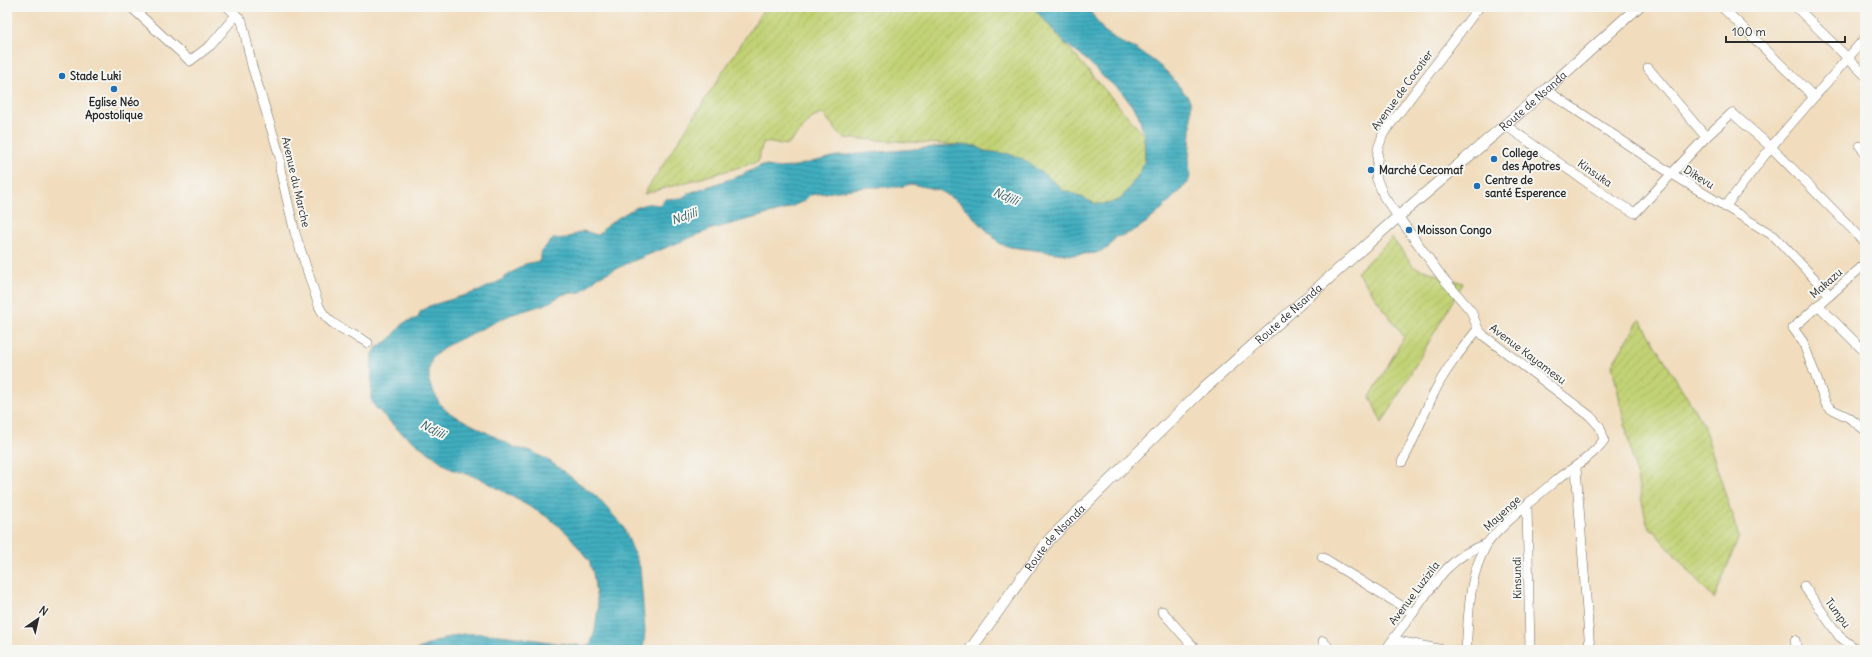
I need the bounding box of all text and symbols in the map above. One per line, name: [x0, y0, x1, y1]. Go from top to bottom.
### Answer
scale bar: [1726, 18, 1845, 44]
text: 100 m: [1732, 24, 1766, 39]
street label: Avenue de Cocotier: [1368, 47, 1436, 133]
street label: Route de Nsanda: [1496, 68, 1569, 134]
place label: Stade Luki: [70, 69, 121, 83]
marker: Stade Luki: [57, 71, 67, 81]
marker: Eglise Néo Apostolique: [109, 84, 119, 94]
place label: Eglise Néo Apostolique: [85, 95, 143, 123]
street label: Avenue du Marche: [279, 135, 313, 229]
place label: College des Apotres: [1502, 146, 1560, 174]
marker: College des Apotres: [1489, 154, 1499, 164]
street label: Kinsuka: [1575, 156, 1615, 190]
street label: Dikevu: [1681, 162, 1717, 192]
place label: Marché Cecomaf: [1379, 163, 1463, 177]
marker: Marché Cecomaf: [1366, 165, 1376, 175]
place label: Centre de santé Esperence: [1485, 173, 1566, 201]
marker: Centre de santé Esperence: [1472, 181, 1482, 191]
water label: Ndjili: [991, 184, 1022, 208]
water label: Ndjili: [669, 204, 700, 227]
place label: Moisson Congo: [1417, 223, 1492, 238]
marker: Moisson Congo: [1404, 225, 1414, 235]
street label: Makazu: [1807, 265, 1846, 301]
street label: Route de Nsanda: [1252, 281, 1325, 347]
street label: Avenue Kayamesu: [1487, 321, 1569, 388]
water label: Ndjili: [418, 417, 449, 442]
street label: Mayenge: [1481, 492, 1524, 534]
street label: Route de Nsanda: [1022, 501, 1088, 574]
street label: Kinsundi: [1510, 557, 1524, 599]
street label: Avenue Luzizila: [1386, 558, 1442, 628]
street label: Tumpu: [1822, 595, 1854, 631]
north arrow: [18, 599, 58, 639]
text: N: [37, 603, 51, 619]

